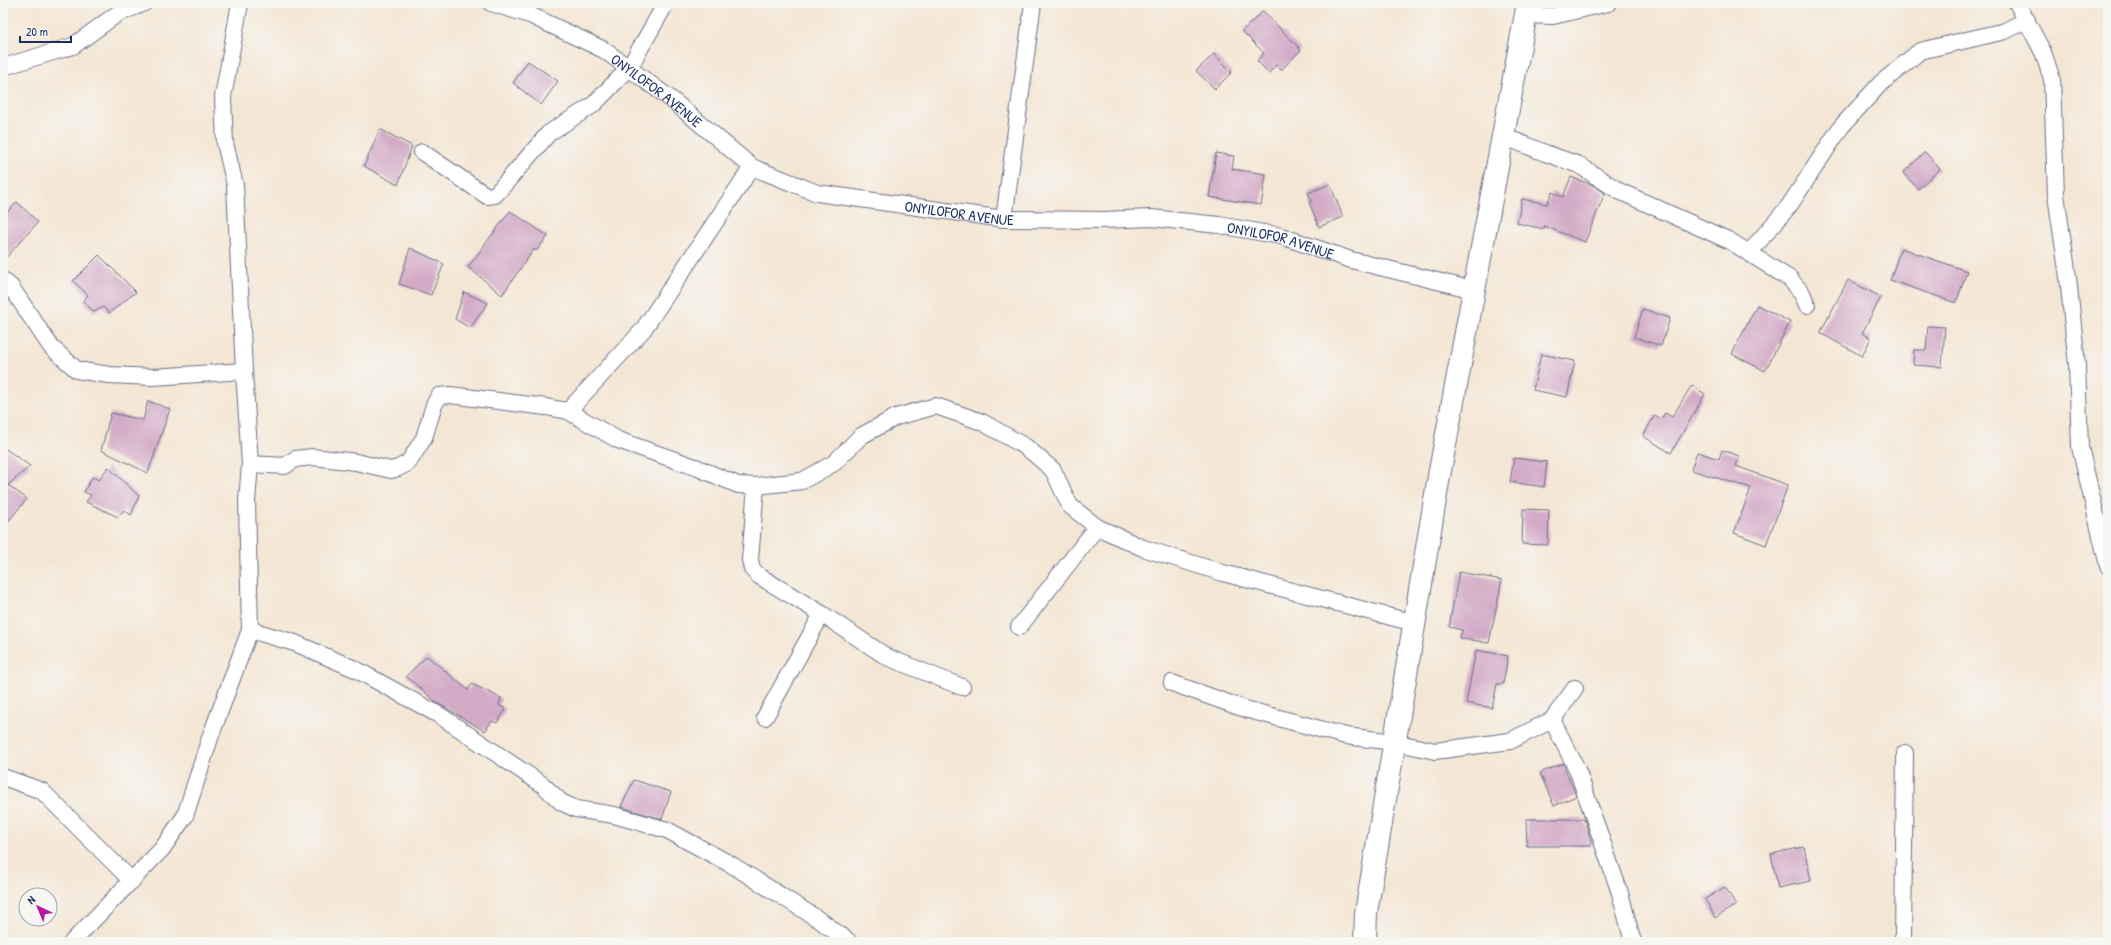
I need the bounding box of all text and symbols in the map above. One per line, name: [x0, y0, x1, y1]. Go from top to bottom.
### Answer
scale bar: [20, 18, 71, 44]
text: 20 m: [26, 23, 48, 40]
street label: ONYILOFOR AVENUE: [607, 48, 707, 132]
street label: ONYILOFOR AVENUE: [903, 195, 1014, 230]
street label: ONYILOFOR AVENUE: [1225, 216, 1337, 264]
north arrow: [18, 887, 58, 927]
text: N: [24, 893, 38, 907]

